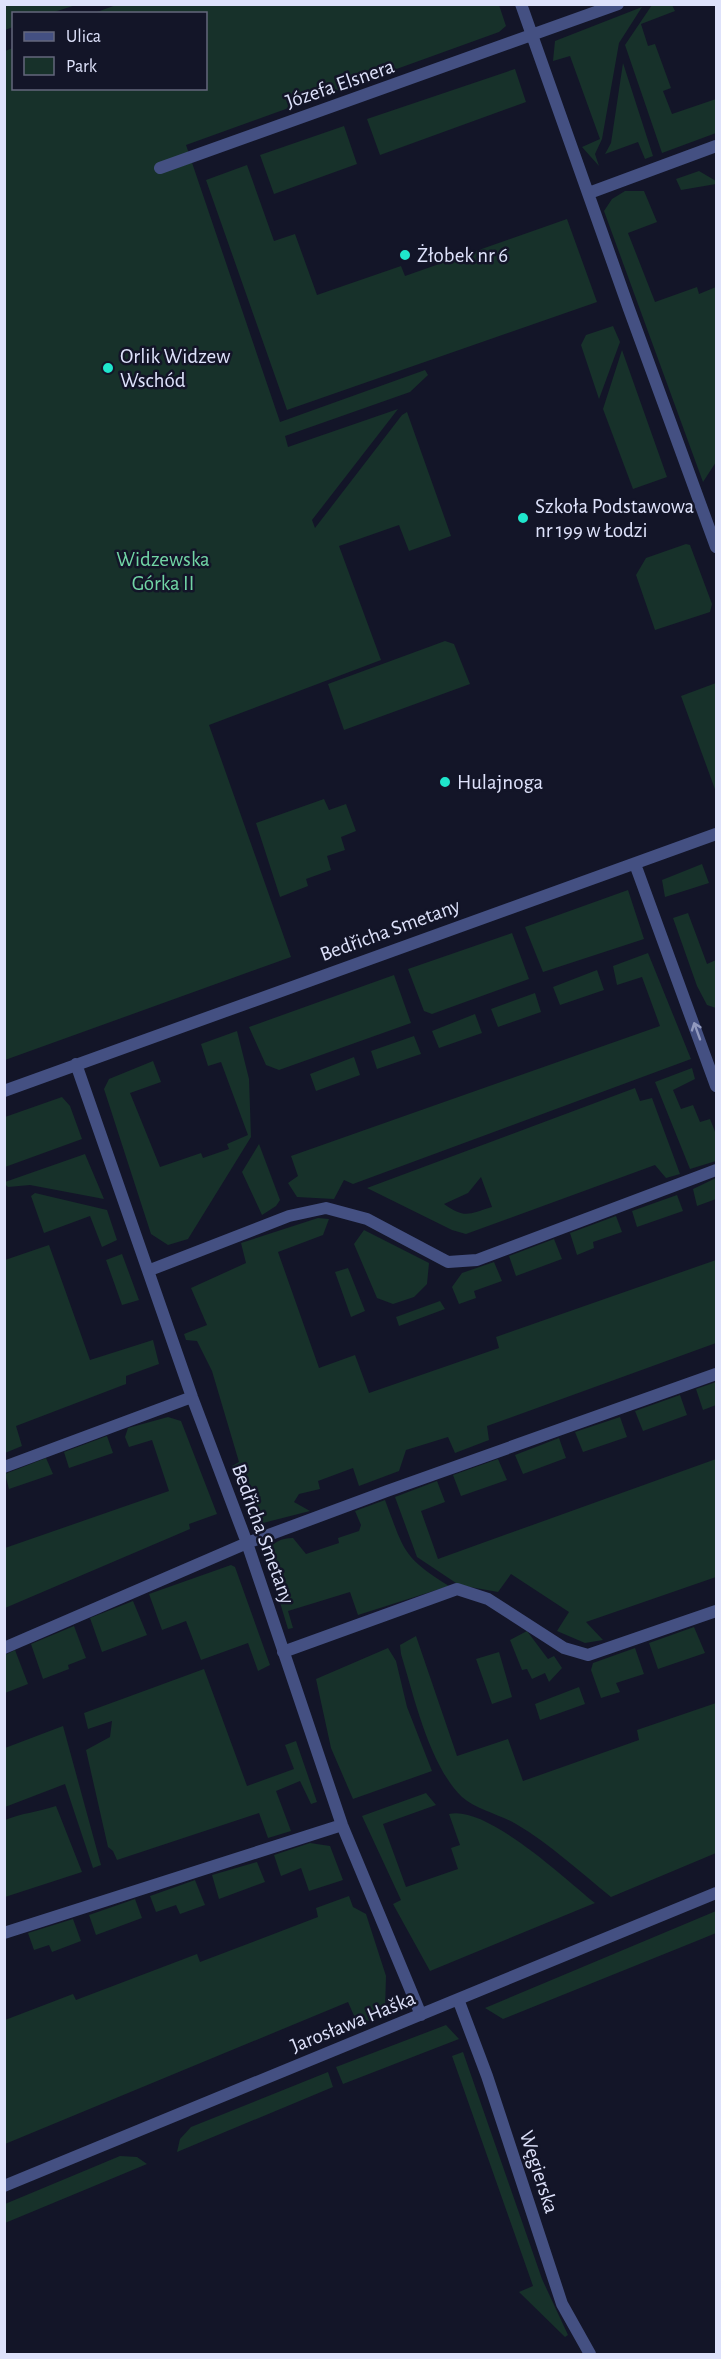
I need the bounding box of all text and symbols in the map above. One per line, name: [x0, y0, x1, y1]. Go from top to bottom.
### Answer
legend: [12, 12, 207, 90]
text: Ulica: [66, 28, 101, 46]
street label: Józefa Elsnera: [283, 56, 397, 112]
text: Park: [66, 58, 98, 76]
place label: Żłobek nr 6: [417, 244, 508, 266]
marker: Żłobek nr 6: [398, 248, 412, 262]
place label: Orlik Widzew Wschód: [120, 346, 230, 391]
marker: Orlik Widzew Wschód: [101, 361, 115, 375]
place label: Szkoła Podstawowa nr 199 w Łodzi: [535, 496, 695, 541]
marker: Szkoła Podstawowa nr 199 w Łodzi: [516, 511, 530, 525]
park label: Widzewska Górka II: [116, 549, 210, 594]
place label: Hulajnoga: [457, 772, 543, 793]
marker: Hulajnoga: [438, 775, 452, 789]
street label: Bedřicha Smetany: [317, 895, 463, 965]
one-way arrow: [690, 1022, 701, 1041]
street label: Bedřicha Smetany: [228, 1461, 298, 1607]
street label: Jarosława Haška: [288, 1987, 419, 2057]
street label: Węgierska: [516, 2128, 562, 2216]

